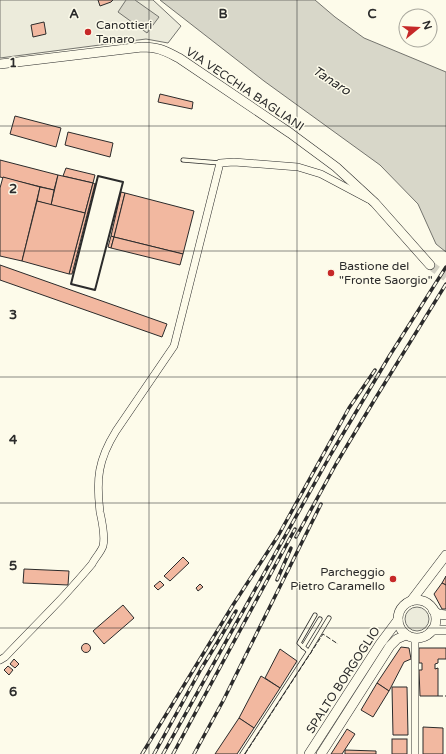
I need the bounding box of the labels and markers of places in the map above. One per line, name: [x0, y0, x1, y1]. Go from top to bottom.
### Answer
place label: Canottieri Tanaro: [96, 18, 152, 46]
marker: Canottieri Tanaro: [83, 27, 93, 37]
place label: Bastione del "Fronte Saorgio": [339, 259, 433, 287]
marker: Bastione del "Fronte Saorgio": [326, 268, 336, 278]
place label: Parcheggio Pietro Caramello: [290, 565, 385, 593]
marker: Parcheggio Pietro Caramello: [388, 574, 398, 584]

